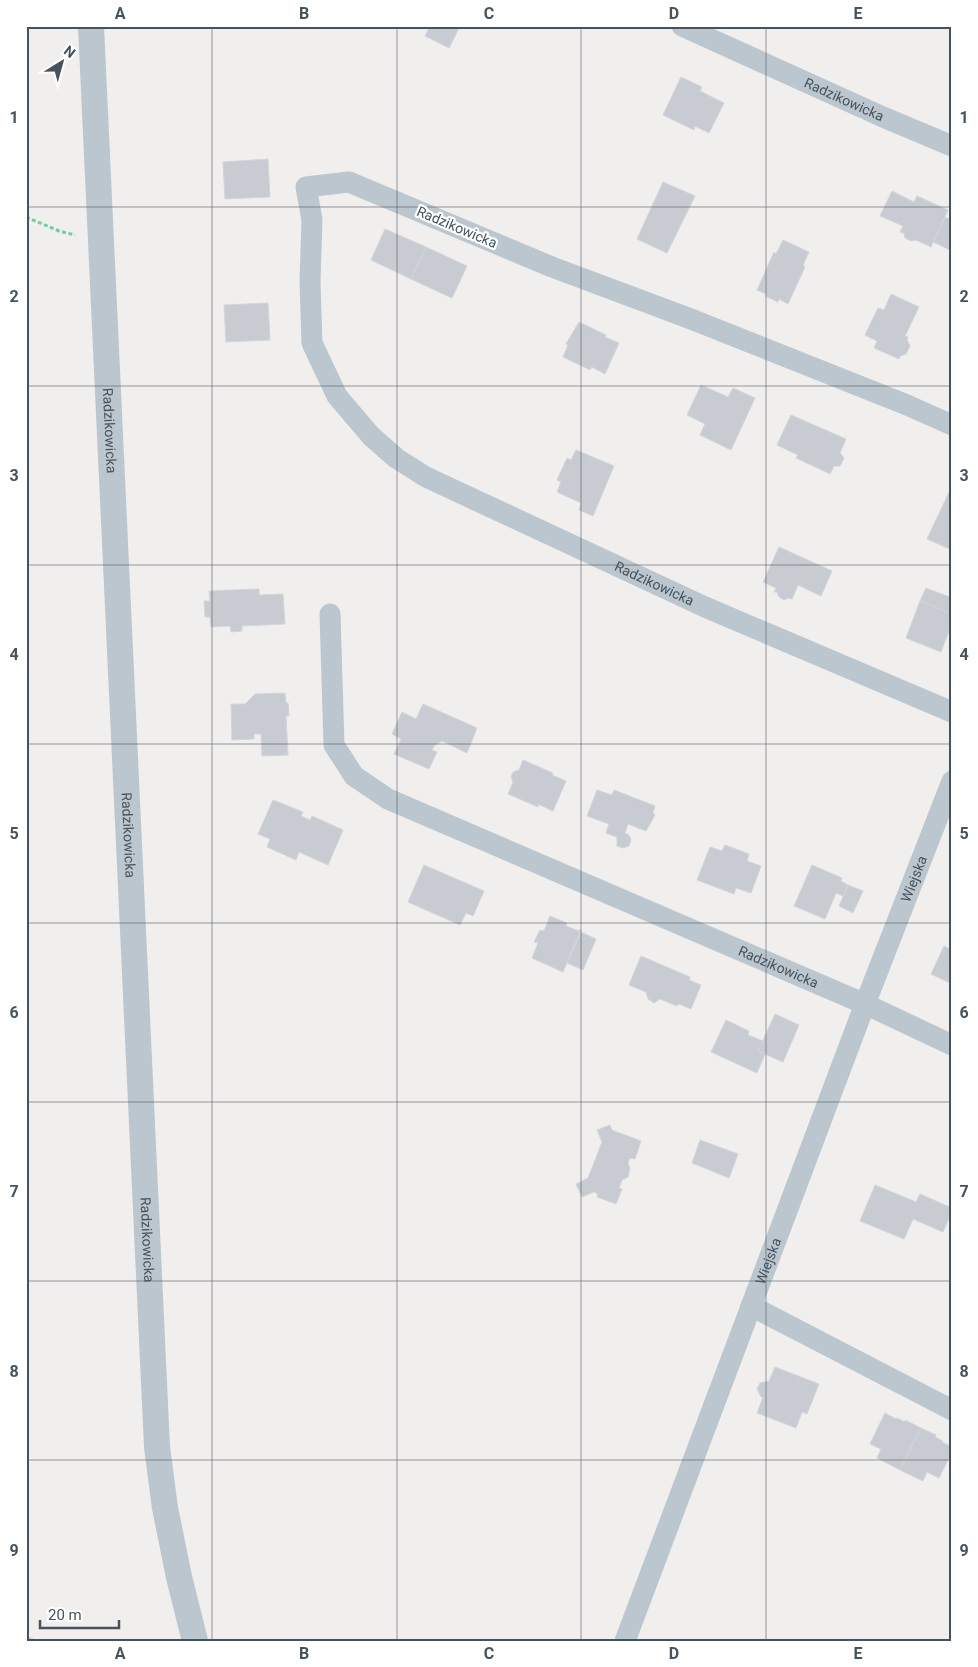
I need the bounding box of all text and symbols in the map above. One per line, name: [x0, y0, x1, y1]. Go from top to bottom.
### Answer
text: A: [115, 4, 126, 23]
text: B: [299, 4, 309, 23]
text: C: [484, 4, 494, 23]
text: D: [669, 4, 679, 23]
text: E: [854, 4, 863, 23]
north arrow: [38, 38, 88, 88]
text: N: [61, 42, 79, 61]
street label: Radzikowicka: [802, 74, 886, 124]
text: 1: [9, 108, 19, 127]
text: 1: [959, 108, 969, 127]
street label: Radzikowicka: [415, 203, 499, 251]
text: 2: [9, 287, 19, 306]
text: 2: [959, 287, 969, 306]
street label: Radzikowicka: [100, 387, 120, 474]
text: 3: [9, 466, 19, 485]
text: 3: [959, 466, 969, 485]
street label: Radzikowicka: [612, 558, 697, 609]
text: 4: [9, 645, 19, 664]
text: 4: [959, 645, 969, 664]
street label: Radzikowicka: [119, 792, 139, 878]
text: 5: [9, 824, 19, 843]
text: 5: [959, 824, 969, 843]
street label: Wiejska: [898, 853, 930, 904]
street label: Radzikowicka: [736, 943, 821, 991]
text: 6: [9, 1003, 19, 1022]
text: 6: [959, 1003, 969, 1022]
text: 7: [9, 1182, 19, 1201]
text: 7: [959, 1182, 969, 1201]
street label: Radzikowicka: [137, 1197, 157, 1283]
street label: Wiejska: [752, 1236, 784, 1287]
text: 8: [9, 1362, 19, 1381]
text: 8: [959, 1362, 969, 1381]
text: 9: [9, 1541, 19, 1560]
text: 9: [959, 1541, 969, 1560]
scale bar: [40, 1597, 119, 1629]
text: 20 m: [48, 1606, 82, 1624]
text: A: [115, 1644, 126, 1663]
text: B: [299, 1644, 309, 1663]
text: C: [484, 1644, 494, 1663]
text: D: [669, 1644, 679, 1663]
text: E: [854, 1644, 863, 1663]

